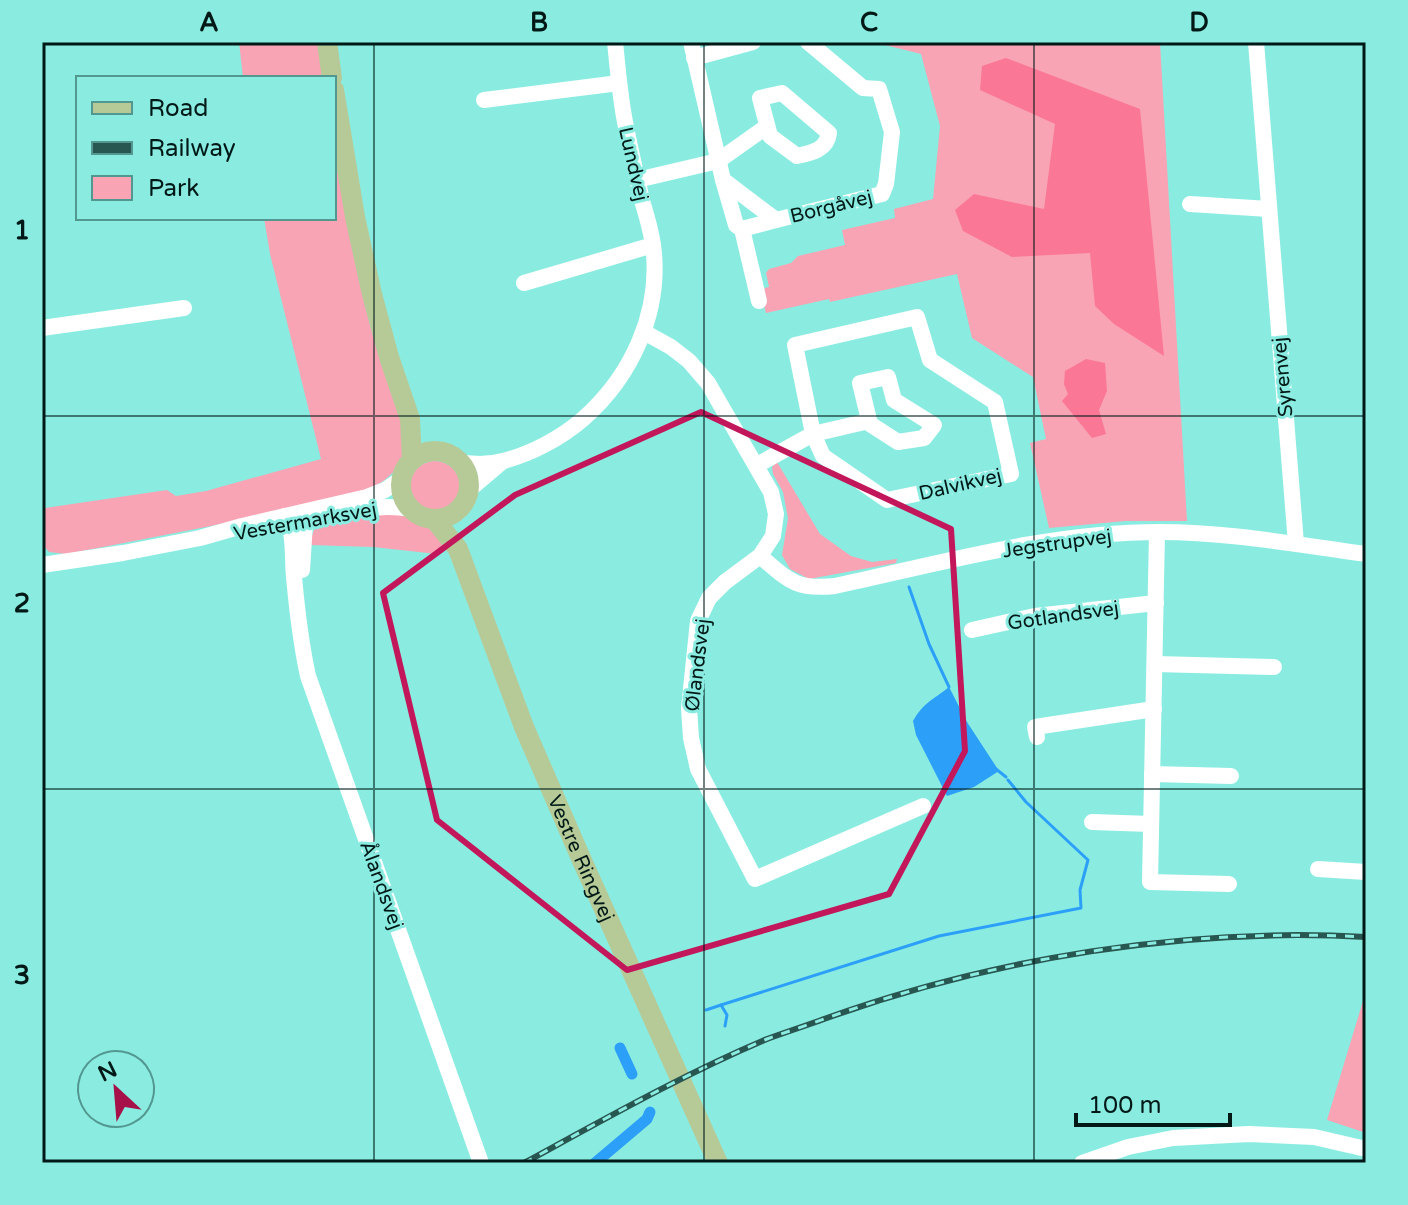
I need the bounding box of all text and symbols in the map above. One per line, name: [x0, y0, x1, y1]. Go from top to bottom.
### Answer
text: A: [199, 7, 219, 38]
text: B: [530, 7, 548, 38]
text: C: [860, 7, 878, 38]
text: D: [1189, 7, 1209, 38]
legend: [76, 76, 336, 220]
text: Road: [148, 94, 208, 123]
street label: Lundvej: [613, 125, 653, 204]
text: Railway: [148, 134, 236, 163]
text: Park: [148, 174, 199, 203]
street label: Borgåvej: [788, 185, 875, 229]
text: 1: [14, 215, 30, 246]
street label: Syrenvej: [1268, 336, 1298, 418]
street label: Dalvikvej: [916, 464, 1004, 506]
street label: Vestermarksvej: [232, 498, 378, 546]
street label: Jegstrupvej: [1001, 524, 1113, 564]
text: 2: [14, 588, 30, 619]
street label: Gotlandsvej: [1006, 596, 1120, 636]
street label: Ølandsvej: [680, 617, 716, 713]
street label: Vestre Ringvej: [542, 791, 619, 926]
street label: Ålandsvej: [354, 838, 409, 933]
text: 3: [14, 960, 30, 991]
north arrow: [76, 1049, 156, 1129]
text: N: [94, 1056, 121, 1087]
scale bar: [1076, 1077, 1230, 1127]
text: 100 m: [1088, 1091, 1162, 1120]

